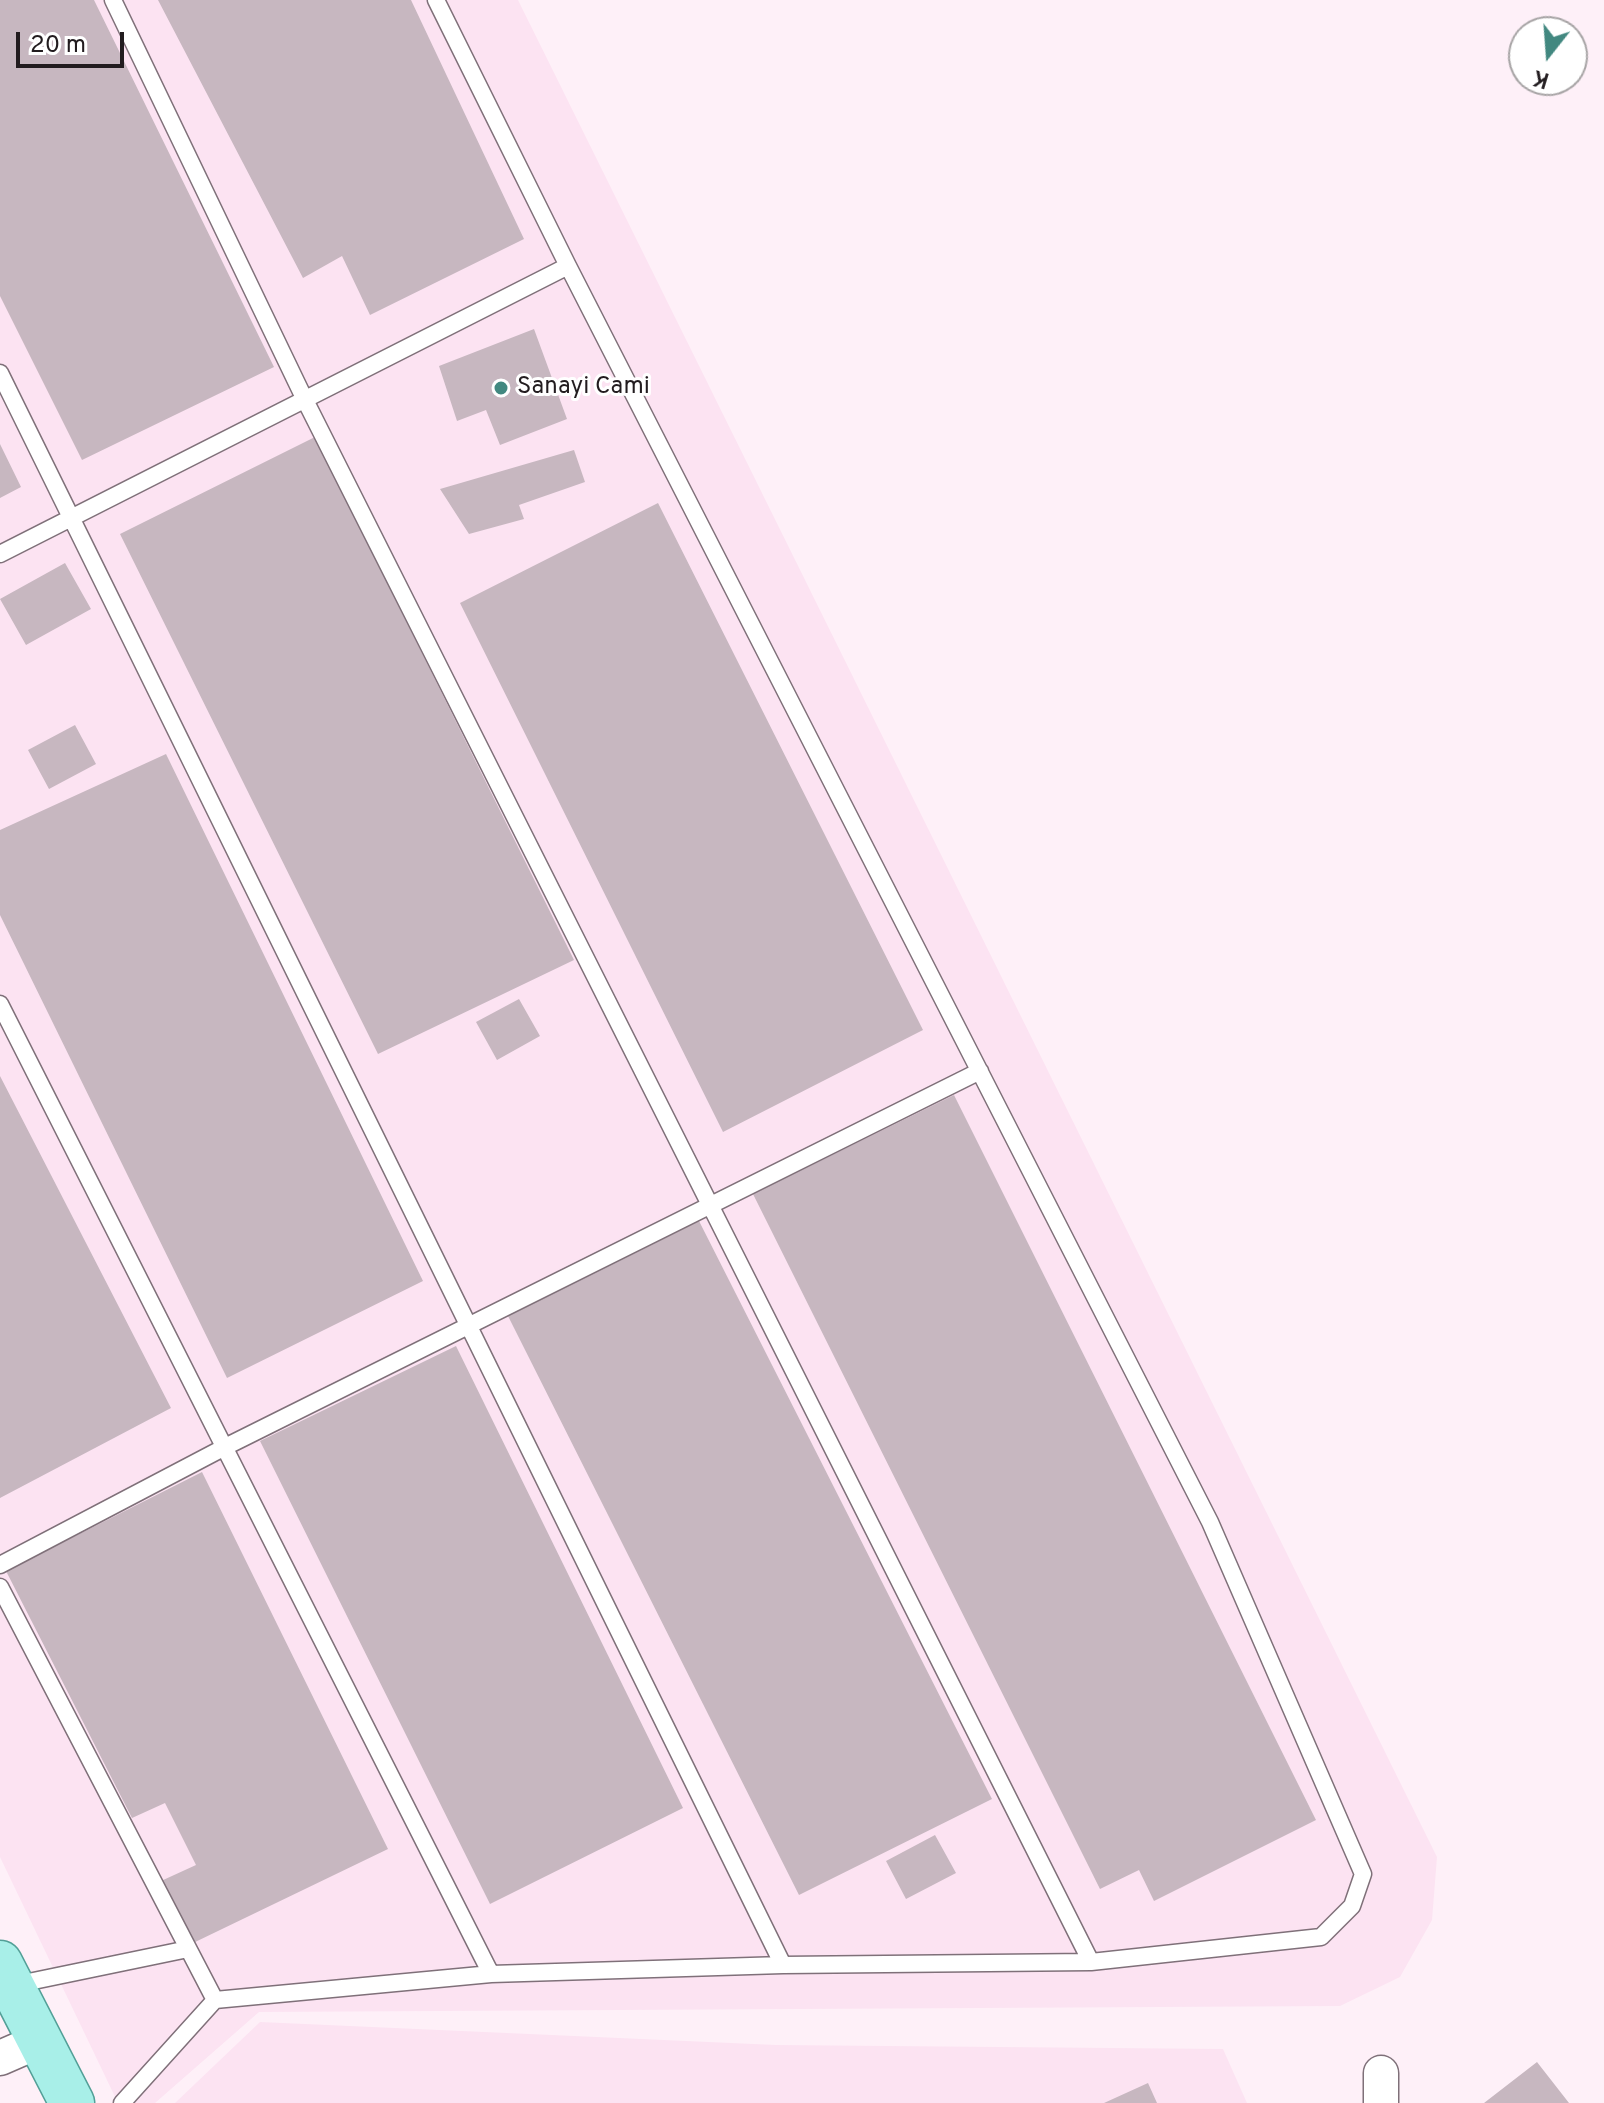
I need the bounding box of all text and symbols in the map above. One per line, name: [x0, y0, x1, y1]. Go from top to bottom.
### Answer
scale bar: [20, 16, 128, 66]
north arrow: [1508, 16, 1588, 96]
text: 20 m: [30, 31, 86, 61]
text: K: [1530, 62, 1553, 93]
place label: Sanayi Cami: [517, 374, 650, 402]
marker: Sanayi Cami: [492, 379, 510, 397]

